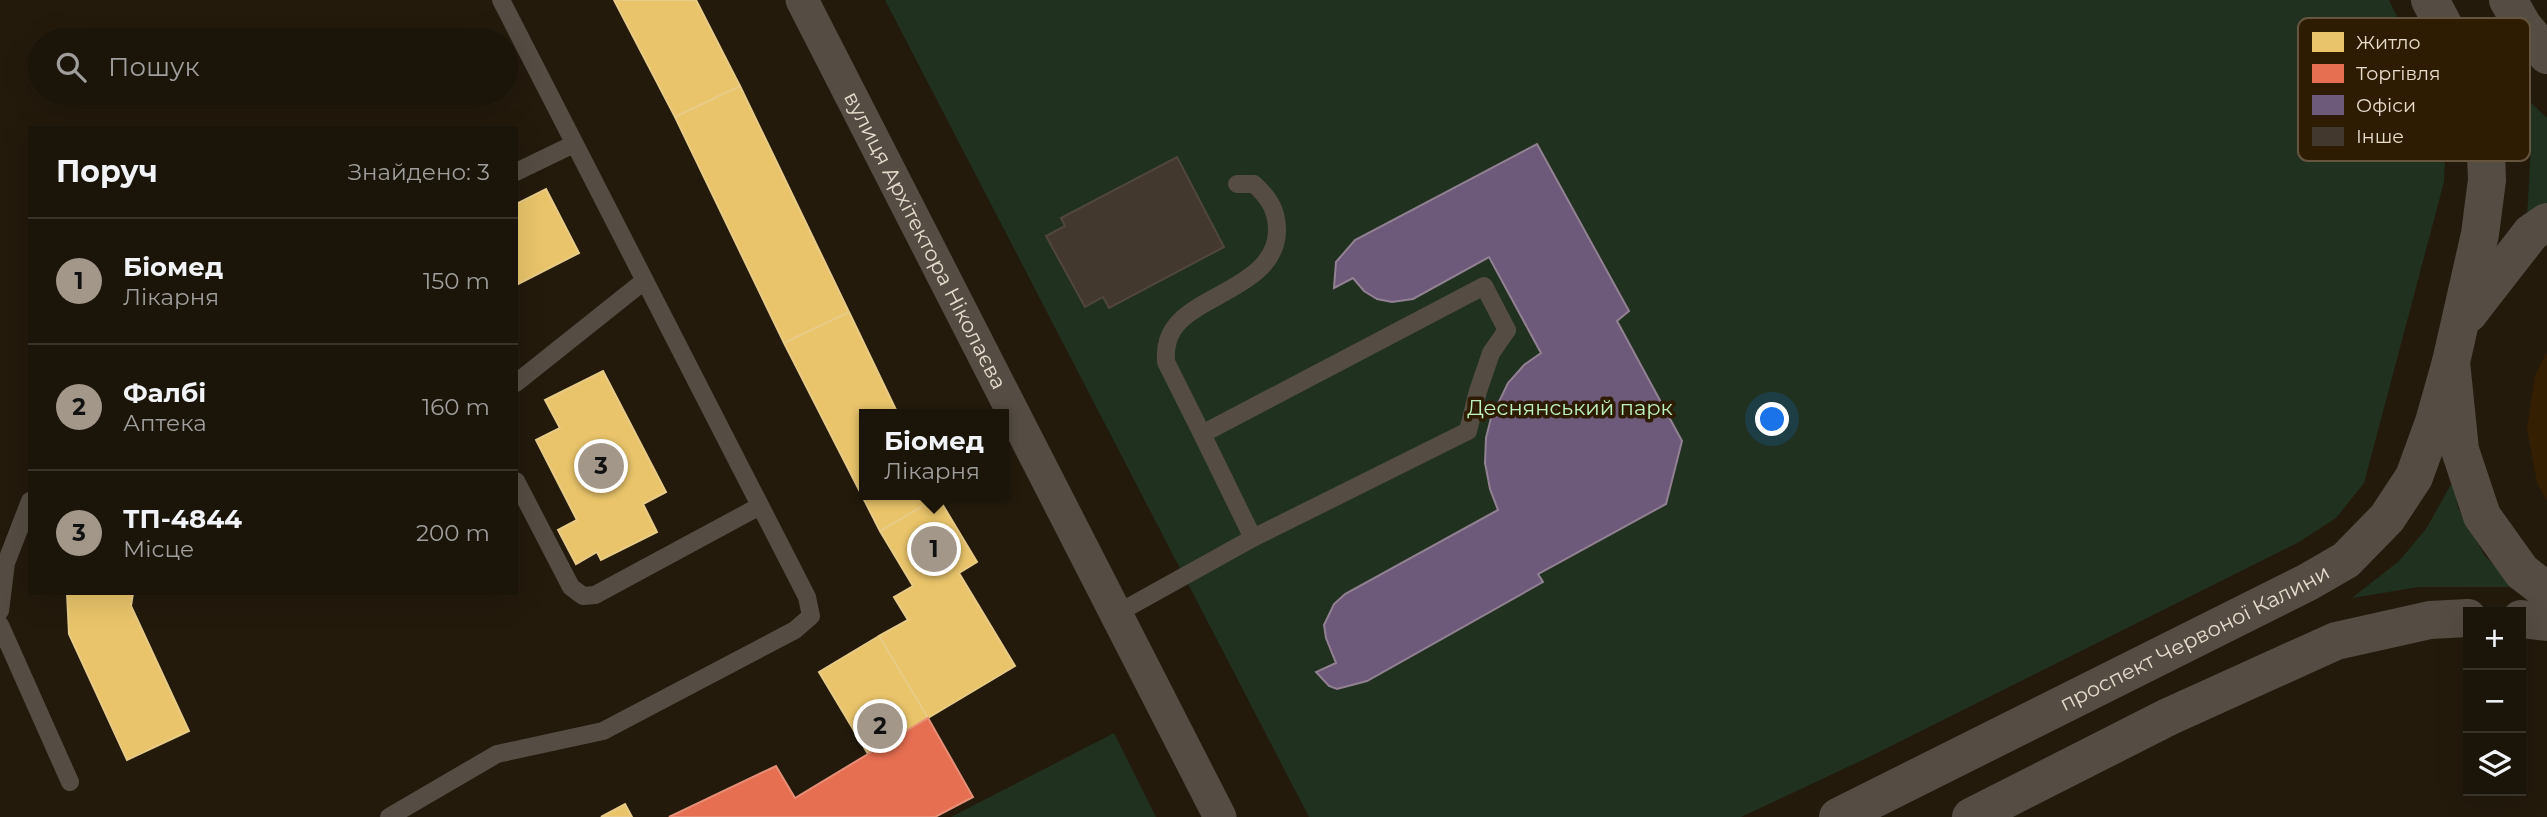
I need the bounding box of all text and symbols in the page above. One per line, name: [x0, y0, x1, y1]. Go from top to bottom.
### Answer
legend: [2298, 18, 2530, 161]
search box: [28, 28, 518, 105]
text: Житло: [2356, 31, 2421, 54]
icon: search: [52, 48, 90, 86]
text: Пошук: [108, 51, 200, 83]
text: Торгівля: [2356, 62, 2441, 85]
street label: вулиця Архітектора Ніколаєва: [839, 87, 1012, 393]
text: Офіси: [2356, 94, 2416, 117]
text: Інше: [2356, 125, 2404, 148]
text: Поруч: [56, 153, 158, 190]
text: Знайдено: 3: [348, 158, 490, 186]
text: Біомед: [123, 251, 223, 283]
text: 1: [74, 267, 84, 295]
text: 150 m: [423, 267, 490, 295]
text: Лікарня: [123, 283, 219, 311]
text: Фалбі: [123, 377, 206, 409]
text: 2: [72, 393, 86, 421]
text: 160 m: [422, 393, 490, 421]
park label: Деснянський парк: [1467, 395, 1673, 420]
your location: [1755, 402, 1789, 436]
text: Аптека: [123, 409, 207, 437]
popup: [859, 409, 1009, 500]
text: Біомед: [884, 425, 984, 457]
pin: 3: [578, 440, 624, 492]
text: Лікарня: [884, 457, 980, 485]
text: ТП-4844: [123, 503, 242, 535]
text: 3: [72, 519, 86, 547]
text: 200 m: [416, 519, 490, 547]
pin: 1: [911, 523, 957, 575]
text: Місце: [123, 535, 194, 563]
street label: проспект Червоної Калини: [2056, 559, 2334, 716]
map controls: [2463, 607, 2526, 796]
button: +: [2463, 607, 2526, 670]
button: −: [2463, 670, 2526, 733]
pin: 2: [857, 700, 903, 752]
button: layers: [2463, 733, 2526, 796]

